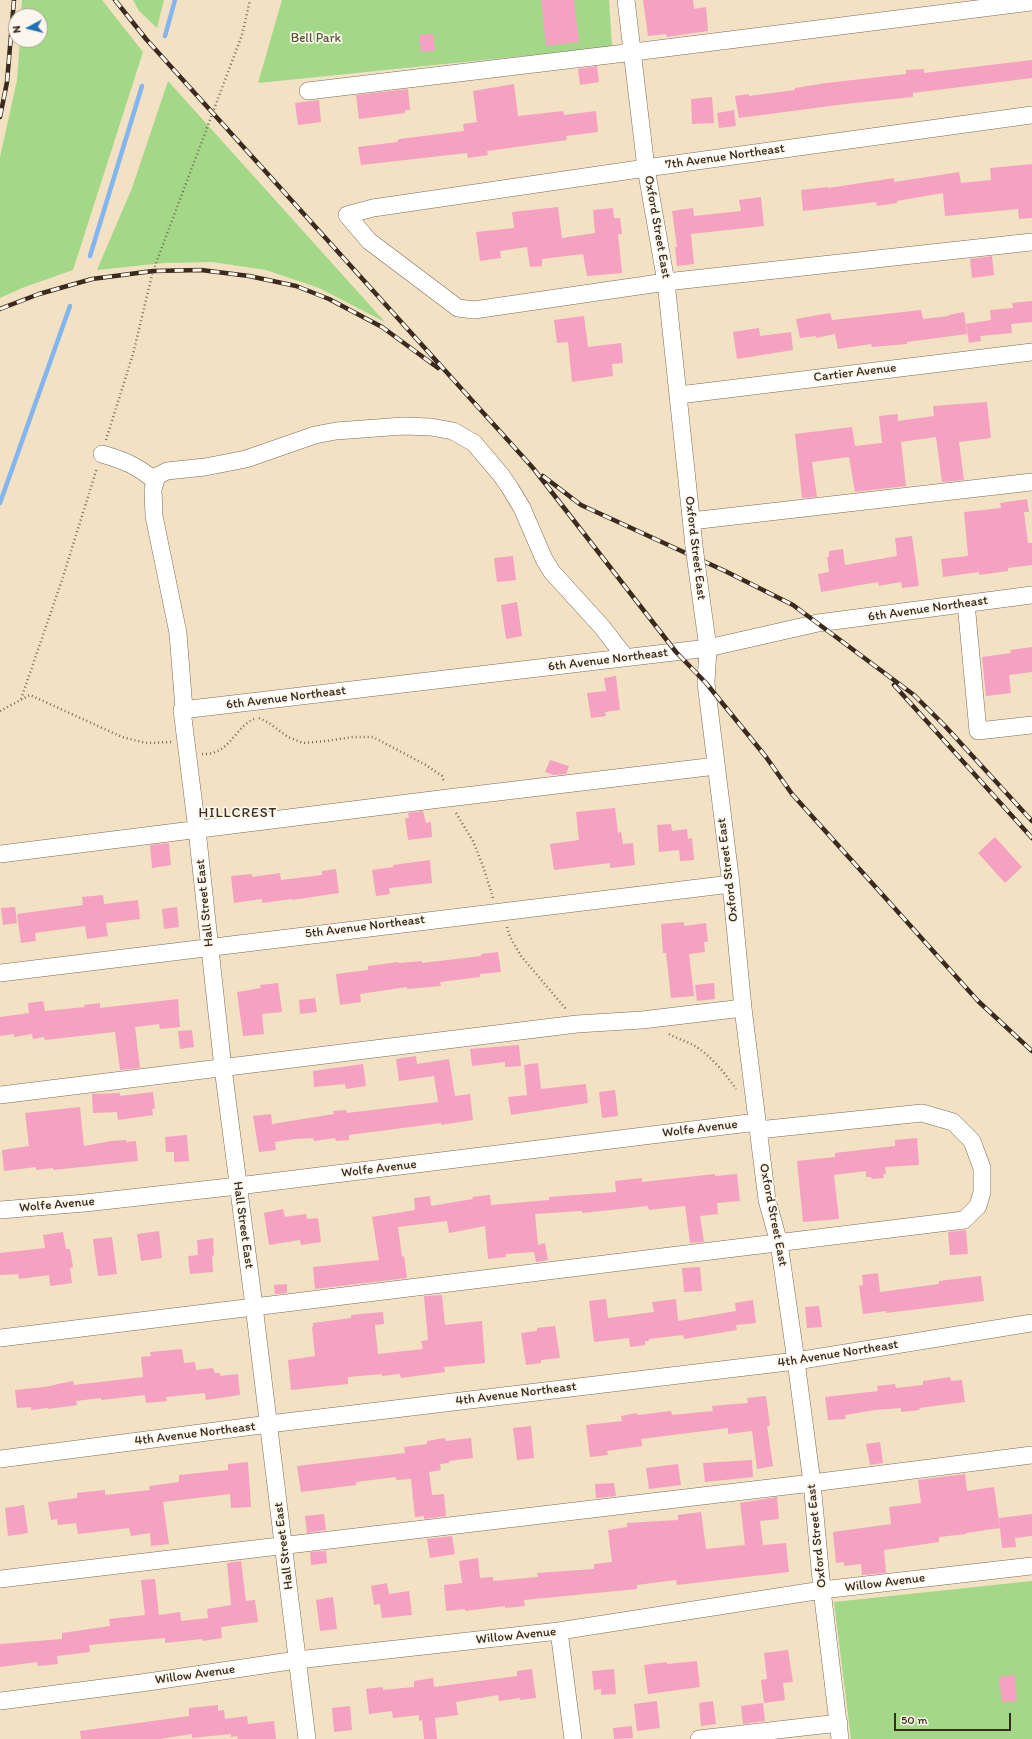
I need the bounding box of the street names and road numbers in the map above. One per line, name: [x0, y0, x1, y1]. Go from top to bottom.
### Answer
street label: 7th Avenue Northeast: [664, 141, 786, 173]
street label: Oxford Street East: [640, 174, 674, 280]
street label: Cartier Avenue: [813, 360, 897, 386]
street label: Oxford Street East: [681, 495, 709, 601]
street label: 6th Avenue Northeast: [867, 593, 989, 625]
street label: 6th Avenue Northeast: [547, 645, 669, 675]
street label: 6th Avenue Northeast: [225, 683, 347, 713]
street label: Oxford Street East: [714, 817, 742, 923]
street label: Hall Street East: [193, 858, 217, 948]
street label: 5th Avenue Northeast: [304, 912, 426, 942]
street label: Wolfe Avenue: [662, 1117, 738, 1141]
street label: Wolfe Avenue: [341, 1157, 417, 1181]
street label: Oxford Street East: [755, 1162, 791, 1268]
street label: Hall Street East: [229, 1180, 257, 1270]
street label: Wolfe Avenue: [19, 1194, 95, 1216]
street label: 4th Avenue Northeast: [777, 1337, 899, 1371]
street label: 4th Avenue Northeast: [455, 1379, 577, 1409]
street label: 4th Avenue Northeast: [134, 1419, 256, 1449]
street label: Oxford Street East: [804, 1483, 830, 1589]
street label: Hall Street East: [271, 1501, 297, 1591]
street label: Willow Avenue: [844, 1570, 926, 1596]
street label: Willow Avenue: [475, 1624, 557, 1648]
street label: Willow Avenue: [154, 1662, 236, 1688]

